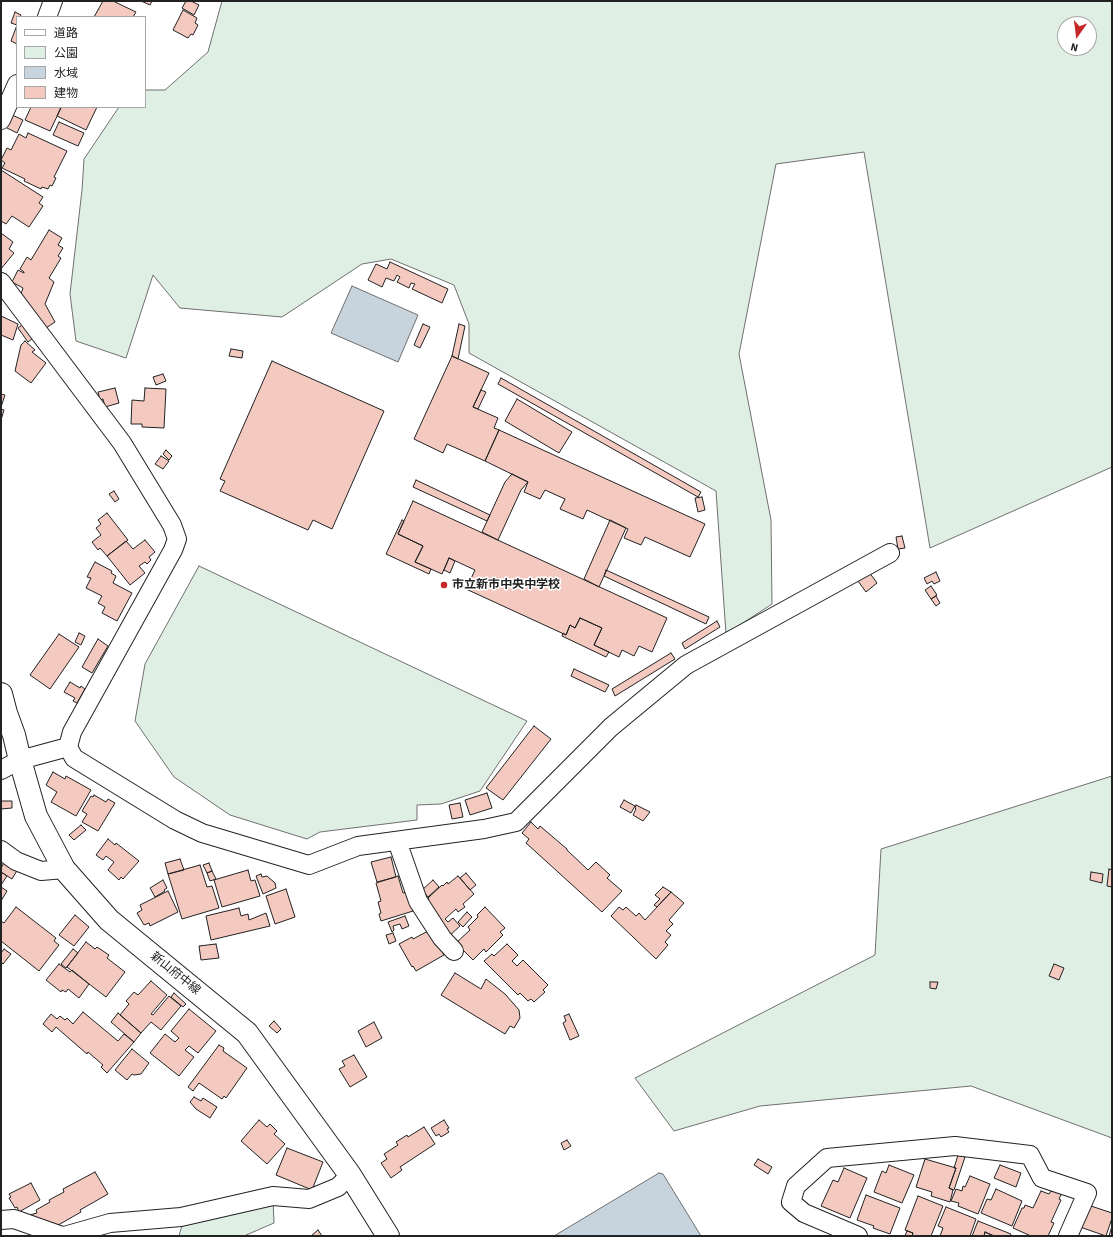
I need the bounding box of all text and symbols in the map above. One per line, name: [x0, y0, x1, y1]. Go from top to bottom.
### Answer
legend: [16, 16, 146, 108]
north arrow: [1057, 16, 1097, 56]
text: 道路: [54, 25, 78, 42]
text: N: [1069, 39, 1080, 55]
text: 公園: [54, 45, 78, 62]
text: 水域: [54, 65, 78, 82]
text: 建物: [54, 85, 78, 102]
place label: 市立新市中央中学校: [452, 578, 560, 592]
marker: 市立新市中央中学校: [439, 580, 449, 590]
street label: 新山府中線: [147, 950, 203, 998]

